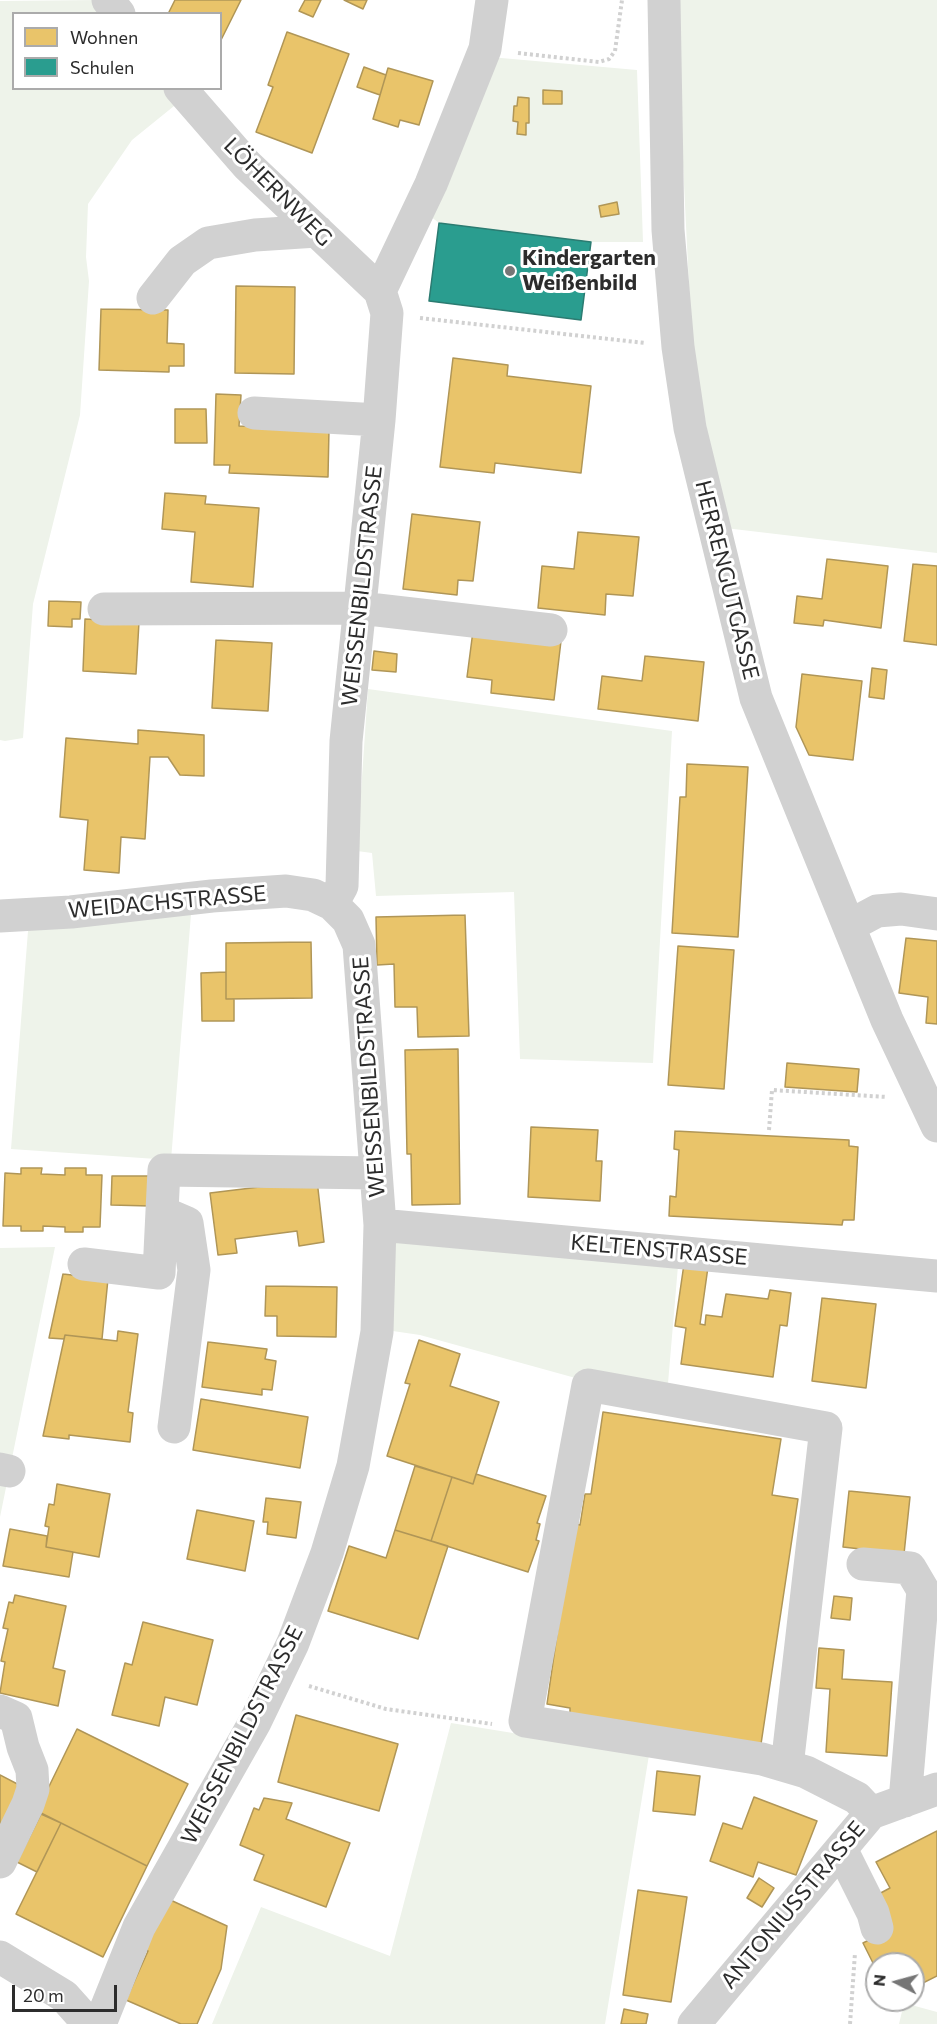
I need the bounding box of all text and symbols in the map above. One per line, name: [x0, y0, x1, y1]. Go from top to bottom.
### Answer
legend: [12, 12, 222, 90]
text: Wohnen: [70, 26, 138, 48]
text: Schulen: [70, 56, 134, 78]
street label: LÖHERNWEG: [218, 132, 338, 252]
place label: Kindergarten Weißenbild: [522, 245, 656, 296]
marker: Kindergarten Weißenbild: [503, 264, 517, 278]
street label: WEISSENBILDSTRASSE: [336, 464, 388, 708]
street label: HERRENGUTGASSE: [689, 478, 765, 682]
street label: WEIDACHSTRASSE: [67, 880, 267, 924]
street label: WEISSENBILDSTRASSE: [347, 955, 391, 1199]
street label: KELTENSTRASSE: [569, 1229, 749, 1271]
street label: WEISSENBILDSTRASSE: [175, 1621, 309, 1849]
street label: ANTONIUSSTRASSE: [715, 1816, 871, 1994]
north arrow: [865, 1952, 925, 2012]
scale bar: [15, 1973, 120, 2011]
text: N: [869, 1973, 889, 1987]
text: 20 m: [23, 1984, 64, 2006]

